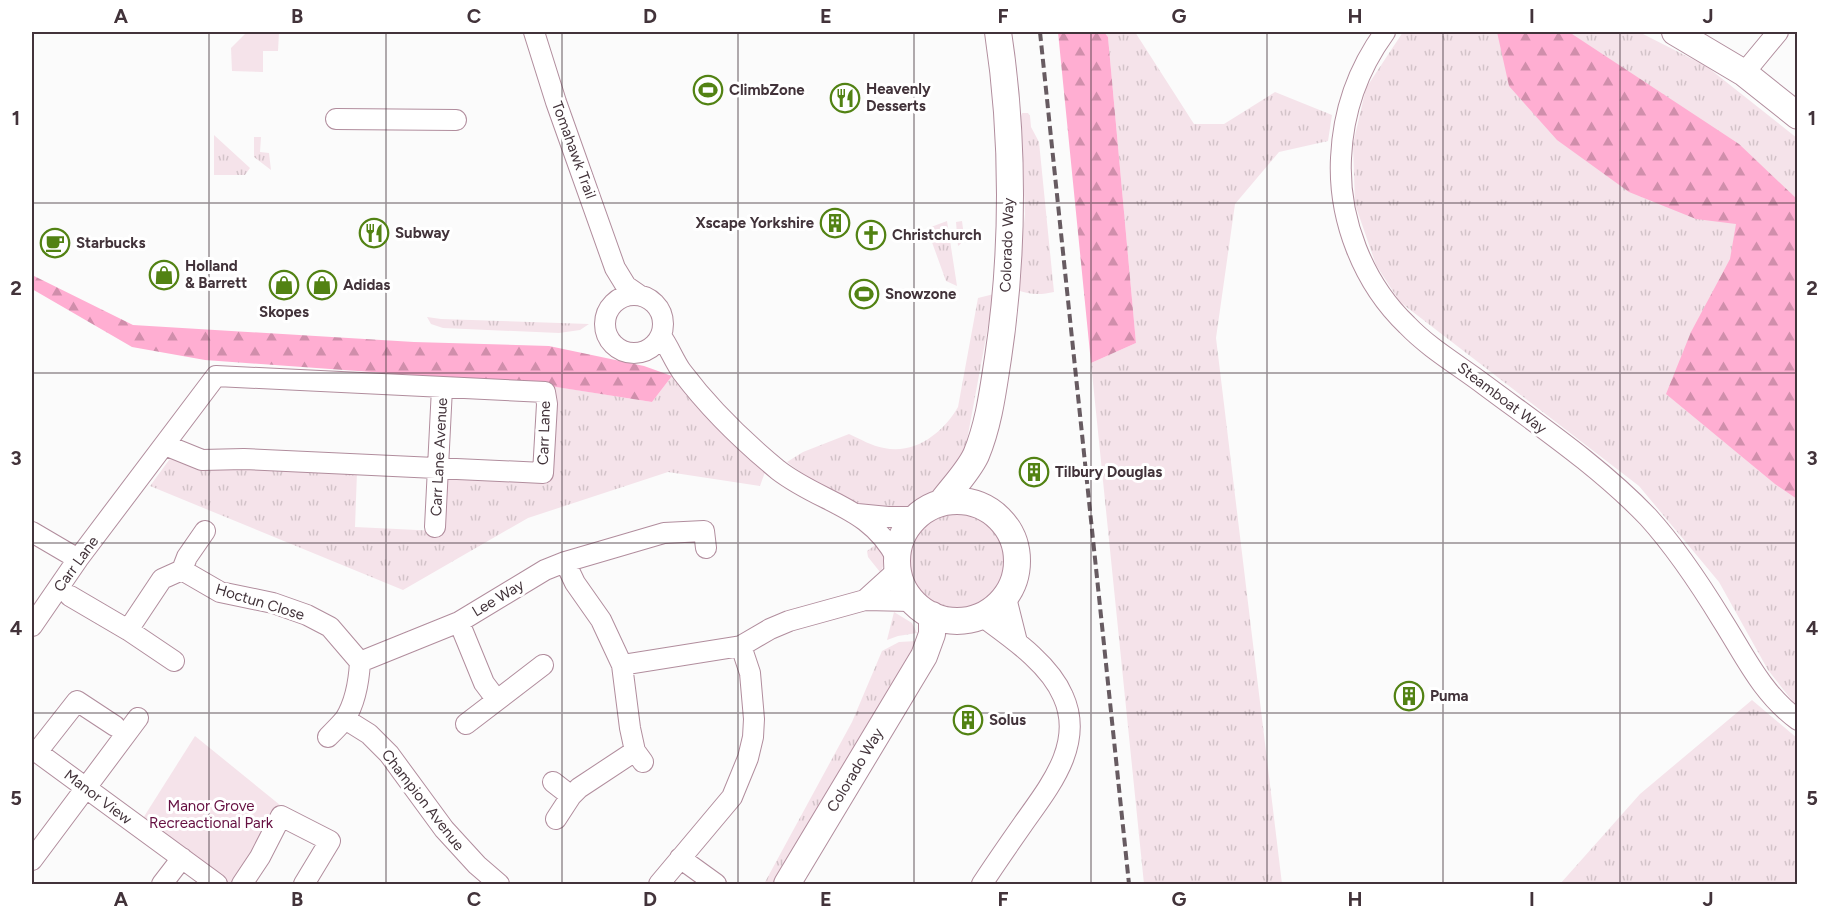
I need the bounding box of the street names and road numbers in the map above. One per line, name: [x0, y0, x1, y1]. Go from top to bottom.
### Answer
street label: Tomahawk Trail: [548, 99, 600, 201]
street label: Colorado Way: [996, 197, 1018, 293]
street label: Steamboat Way: [1454, 359, 1550, 438]
street label: Carr Lane Avenue: [427, 397, 451, 517]
street label: Carr Lane: [534, 401, 554, 465]
street label: Carr Lane: [50, 533, 102, 595]
street label: Lee Way: [469, 576, 527, 620]
street label: Hoctun Close: [213, 580, 307, 624]
street label: Colorado Way: [823, 725, 887, 815]
street label: Champion Avenue: [378, 746, 468, 854]
street label: Manor View: [61, 766, 135, 828]

